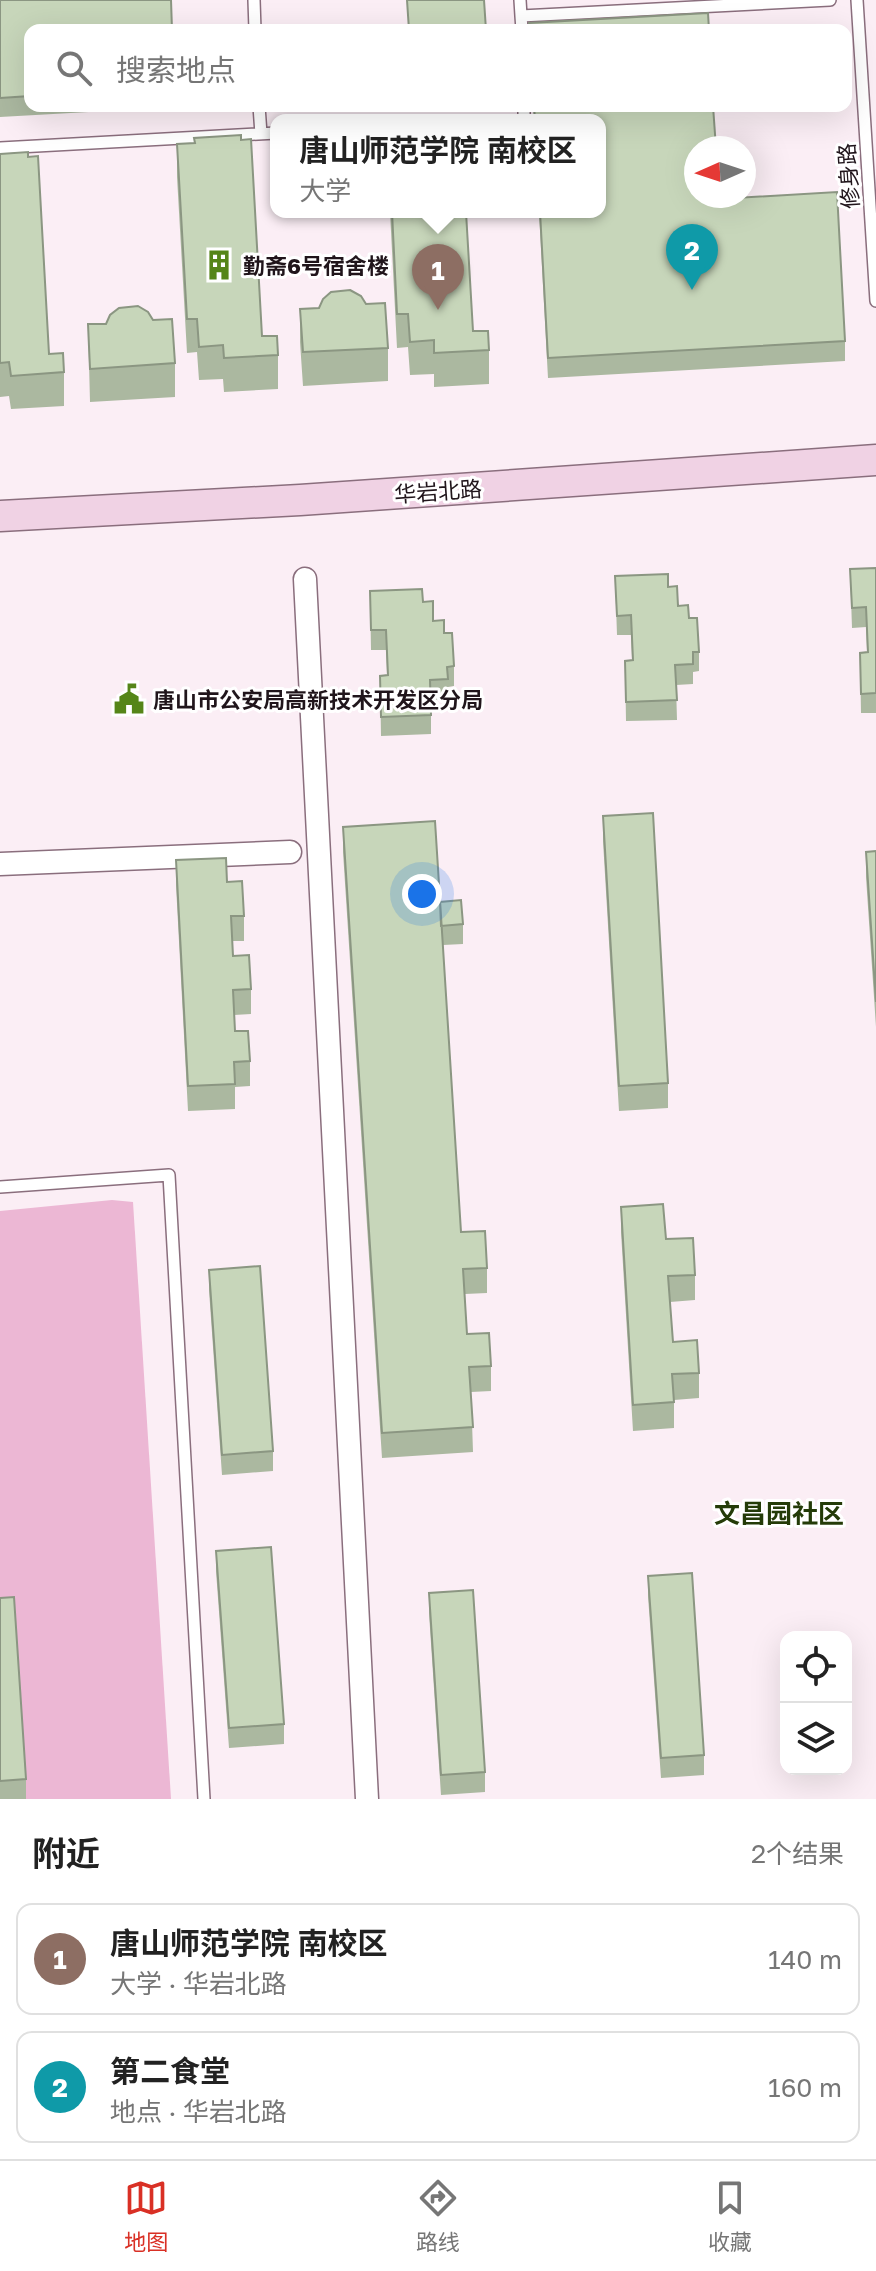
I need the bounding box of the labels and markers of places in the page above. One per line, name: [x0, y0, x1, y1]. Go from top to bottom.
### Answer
pin: 2: [666, 224, 718, 290]
pin: 1: [412, 244, 464, 310]
building icon: 勤斋6号宿舍楼: [202, 248, 236, 282]
place label: 勤斋6号宿舍楼: [243, 252, 389, 279]
public building icon: 唐山市公安局高新技术开发区分局: [112, 682, 146, 716]
place label: 唐山市公安局高新技术开发区分局: [153, 686, 483, 713]

